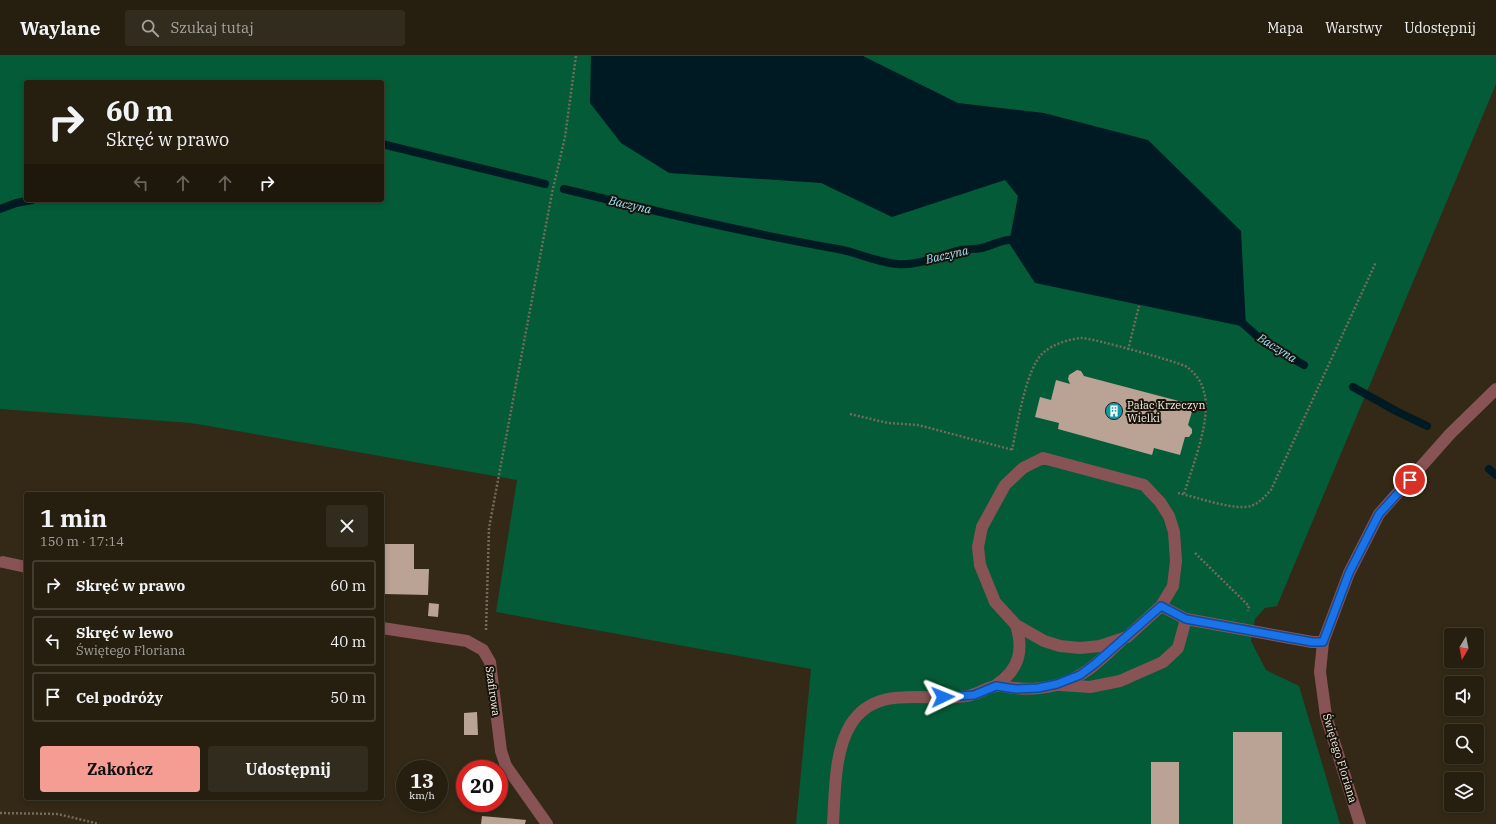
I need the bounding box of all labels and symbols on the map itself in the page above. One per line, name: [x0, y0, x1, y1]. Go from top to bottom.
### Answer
water label: Baczyna: [606, 192, 653, 217]
water label: Baczyna: [923, 242, 970, 267]
water label: Baczyna: [1254, 329, 1300, 366]
place label: Pałac Krzeczyn Wielki: [1127, 398, 1205, 425]
building icon: Pałac Krzeczyn Wielki: [1104, 401, 1124, 421]
pin: [1393, 463, 1427, 497]
north arrow: [1444, 628, 1484, 668]
street label: Szafirowa: [483, 665, 503, 717]
position arrow: [922, 676, 964, 718]
street label: Świętego Floriana: [1320, 712, 1360, 804]
speed limit sign: 20: [456, 760, 508, 812]

